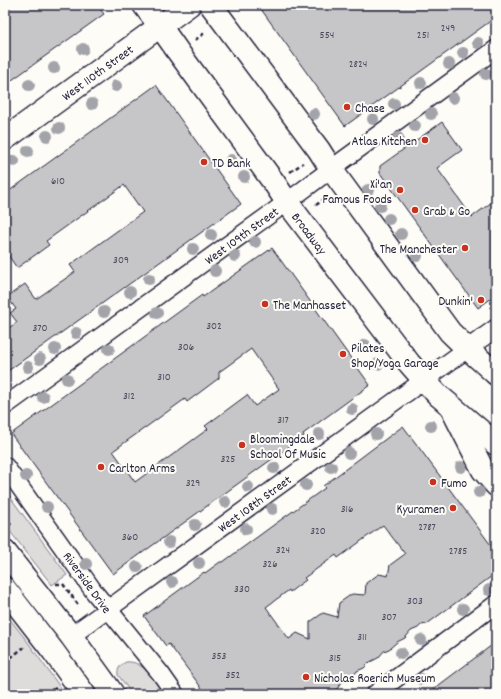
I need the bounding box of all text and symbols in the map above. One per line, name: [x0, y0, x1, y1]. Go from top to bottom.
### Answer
house number: 249: [441, 21, 455, 37]
house number: 554: [320, 28, 334, 44]
house number: 251: [417, 28, 429, 44]
street label: West 110th Street: [59, 41, 138, 107]
house number: 2824: [349, 57, 367, 73]
place label: Chase: [355, 100, 385, 119]
marker: Chase: [342, 102, 352, 112]
place label: Atlas Kitchen: [351, 133, 417, 152]
marker: Atlas Kitchen: [420, 135, 430, 145]
place label: TD Bank: [212, 155, 250, 174]
marker: TD Bank: [199, 157, 209, 167]
house number: 610: [51, 174, 65, 190]
place label: Xi'an Famous Foods: [322, 176, 392, 210]
marker: Xi'an Famous Foods: [395, 185, 405, 195]
street label: West 109th Street: [201, 203, 284, 270]
place label: Grab & Go: [423, 203, 470, 222]
marker: Grab & Go: [410, 205, 420, 215]
street label: Broadway: [286, 209, 331, 260]
place label: The Manchester: [380, 241, 457, 260]
marker: The Manchester: [460, 243, 470, 253]
house number: 309: [113, 253, 129, 269]
place label: Dunkin': [438, 293, 473, 312]
marker: Dunkin': [476, 295, 486, 305]
place label: The Manhasset: [273, 297, 346, 316]
marker: The Manhasset: [260, 299, 270, 309]
house number: 302: [206, 319, 222, 335]
house number: 370: [32, 321, 48, 337]
house number: 306: [178, 340, 194, 356]
place label: Pilates Shop/Yoga Garage: [351, 340, 439, 374]
marker: Pilates Shop/Yoga Garage: [338, 349, 348, 359]
house number: 310: [157, 370, 171, 386]
house number: 312: [123, 389, 135, 405]
house number: 317: [277, 413, 289, 429]
place label: Bloomingdale School Of Music: [250, 431, 326, 465]
marker: Bloomingdale School Of Music: [237, 440, 247, 450]
house number: 325: [221, 452, 235, 468]
place label: Carlton Arms: [109, 460, 175, 479]
marker: Carlton Arms: [96, 462, 106, 472]
street label: West 108th Street: [215, 472, 296, 538]
place label: Fumo: [441, 475, 467, 494]
house number: 329: [186, 476, 200, 492]
marker: Fumo: [428, 477, 438, 487]
place label: Kyuramen: [397, 501, 445, 520]
house number: 316: [341, 502, 353, 518]
marker: Kyuramen: [448, 503, 458, 513]
house number: 2787: [418, 520, 436, 536]
house number: 320: [310, 524, 326, 540]
house number: 360: [122, 530, 138, 546]
house number: 324: [276, 543, 290, 559]
house number: 2785: [449, 544, 467, 560]
street label: Riverside Drive: [57, 549, 115, 619]
house number: 326: [262, 557, 278, 573]
house number: 330: [234, 582, 250, 598]
house number: 303: [407, 594, 423, 610]
house number: 307: [381, 610, 397, 626]
house number: 311: [357, 630, 367, 646]
house number: 353: [212, 649, 227, 665]
house number: 315: [329, 651, 341, 667]
house number: 352: [226, 668, 241, 684]
place label: Nicholas Roerich Museum: [314, 670, 436, 689]
marker: Nicholas Roerich Museum: [301, 672, 311, 682]

